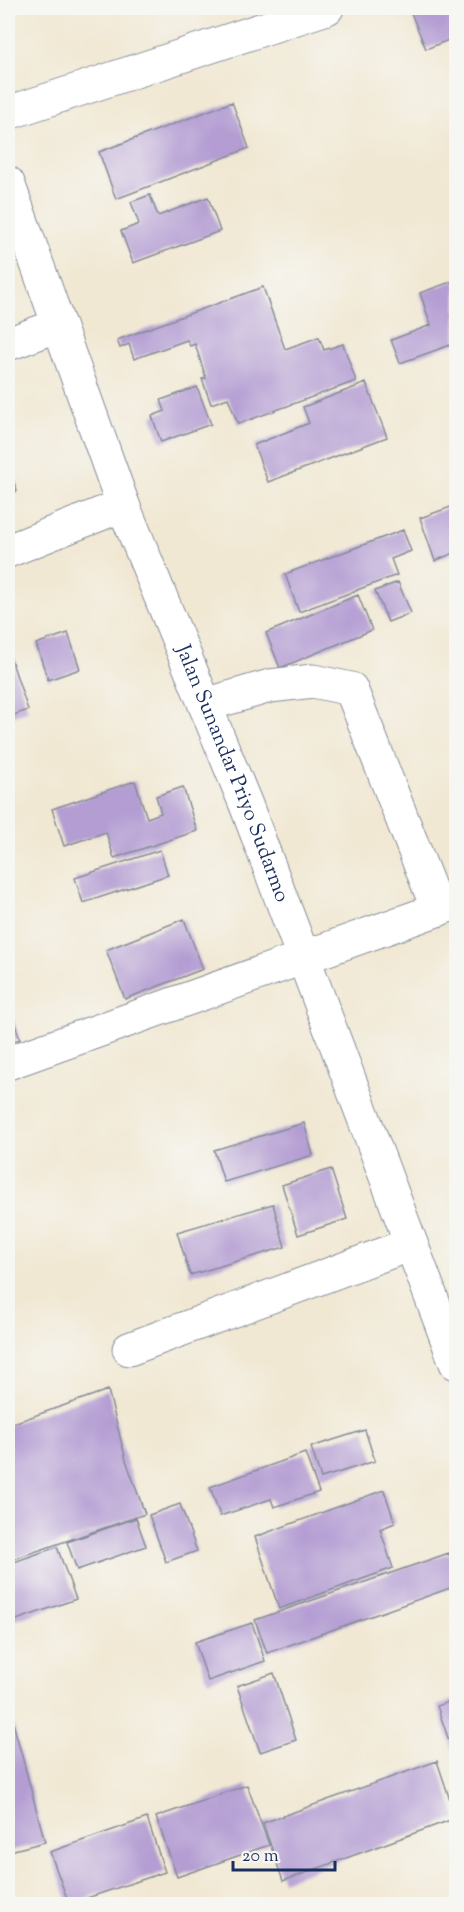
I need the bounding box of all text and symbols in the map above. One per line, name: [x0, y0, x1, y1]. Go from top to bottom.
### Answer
street label: Jalan Sunandar Priyo Sudarmo: [167, 640, 296, 907]
scale bar: [233, 1834, 335, 1872]
text: 20 m: [242, 1844, 279, 1870]

